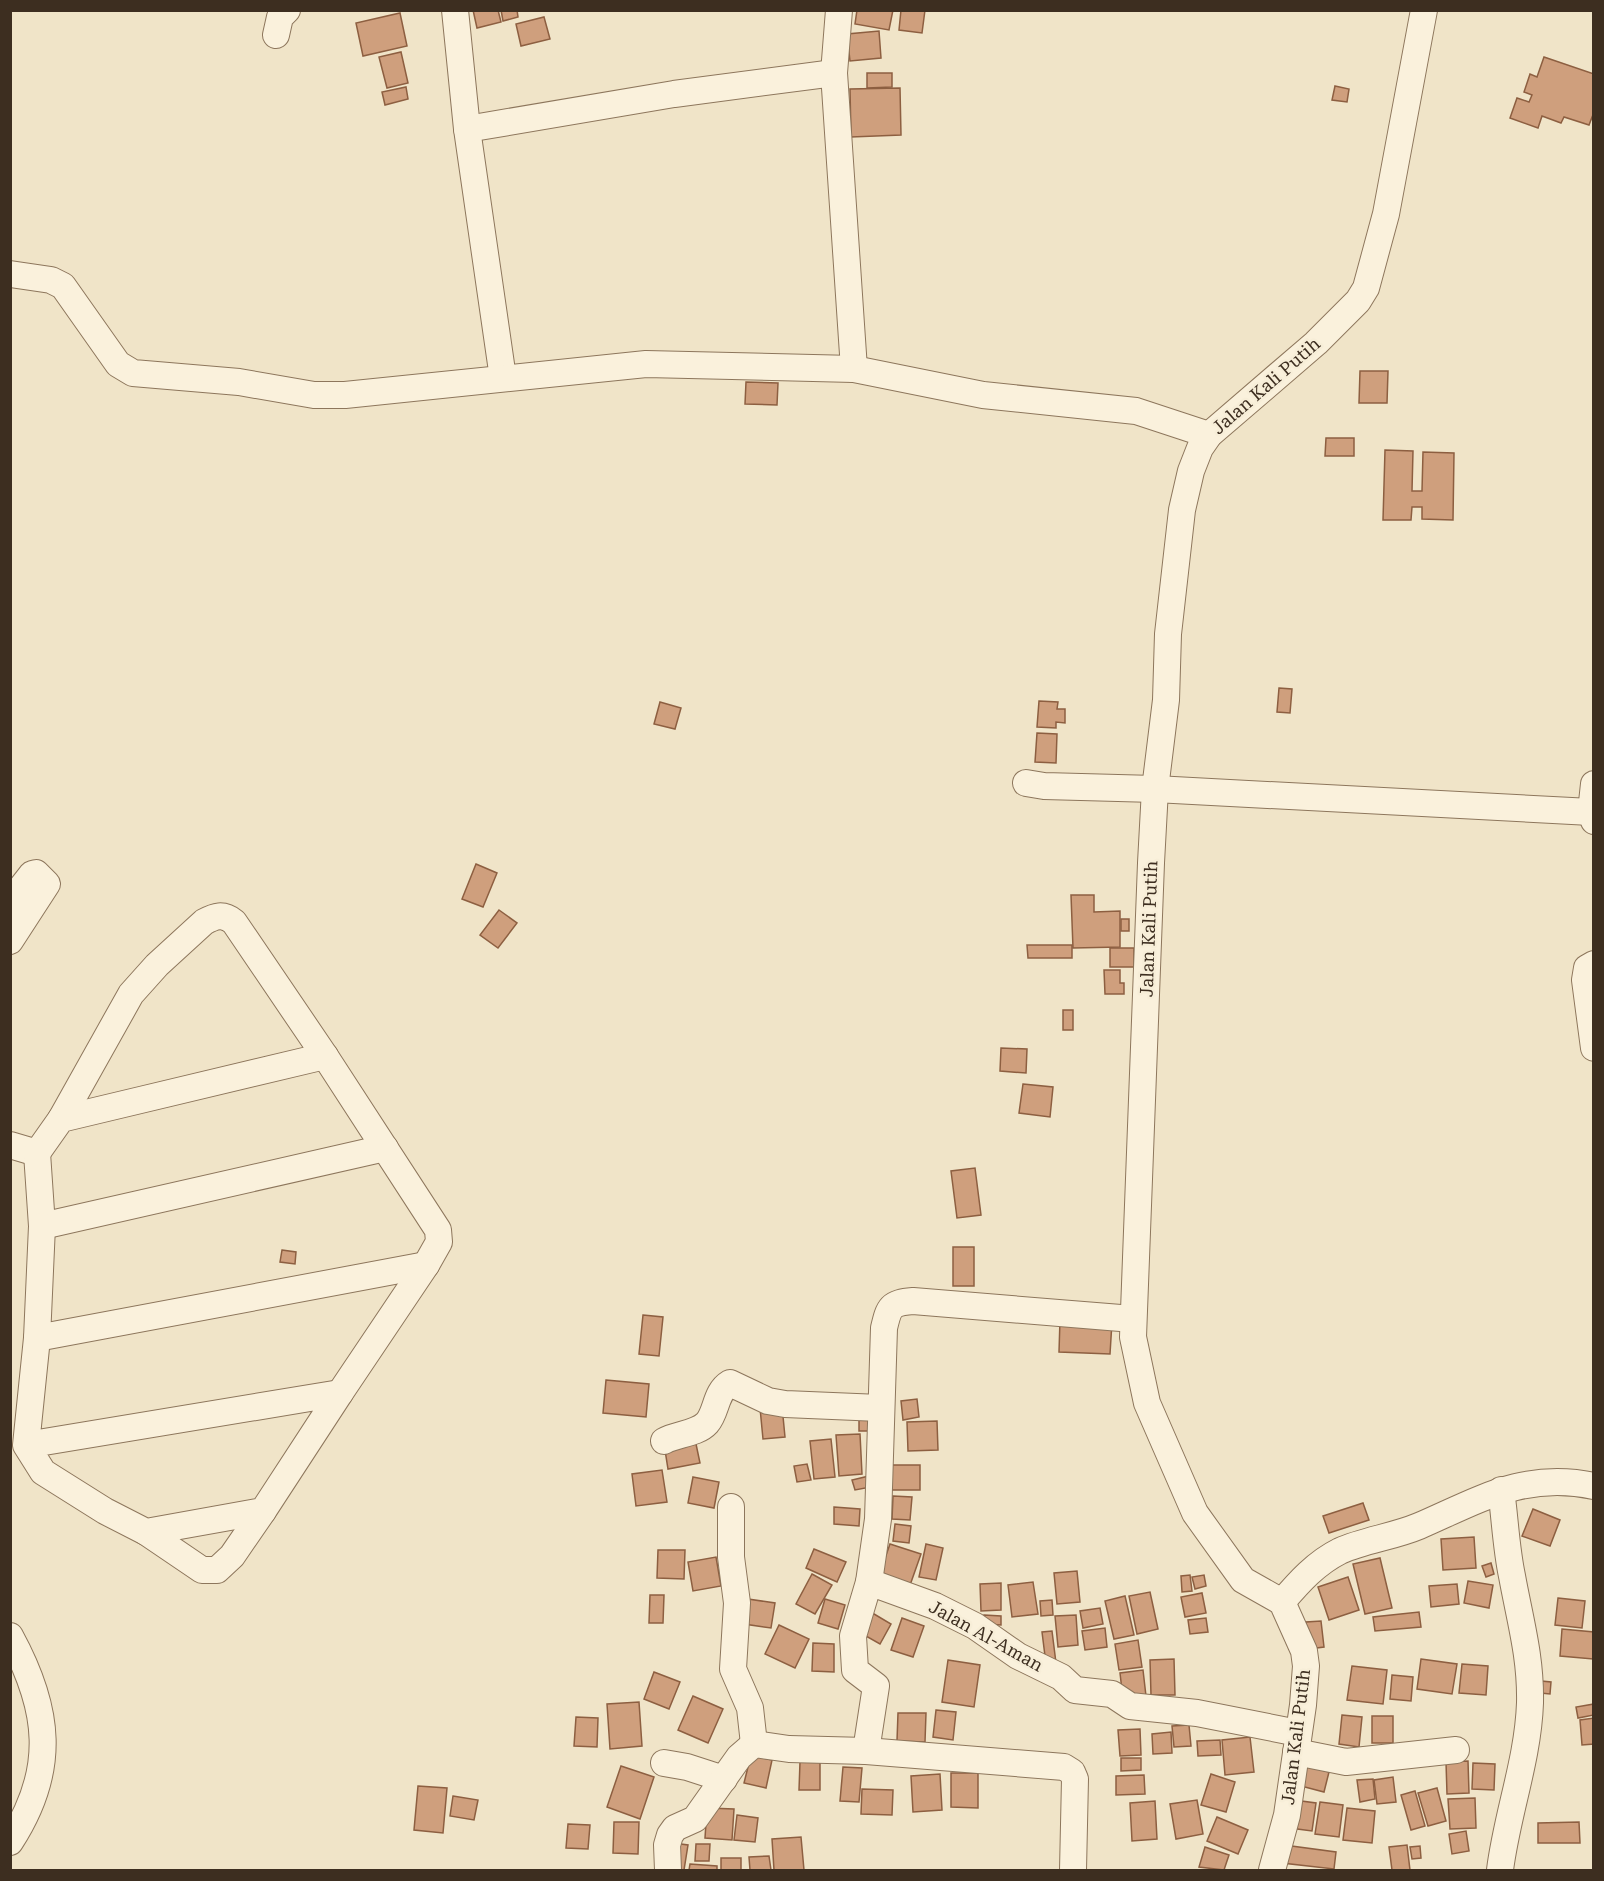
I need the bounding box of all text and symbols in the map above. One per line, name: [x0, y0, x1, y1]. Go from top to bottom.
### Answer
street label: Jalan Kali Putih: [1207, 333, 1324, 438]
street label: Jalan Kali Putih: [1136, 860, 1161, 998]
street label: Jalan Al-Aman: [926, 1596, 1047, 1676]
street label: Jalan Kali Putih: [1277, 1668, 1314, 1806]

